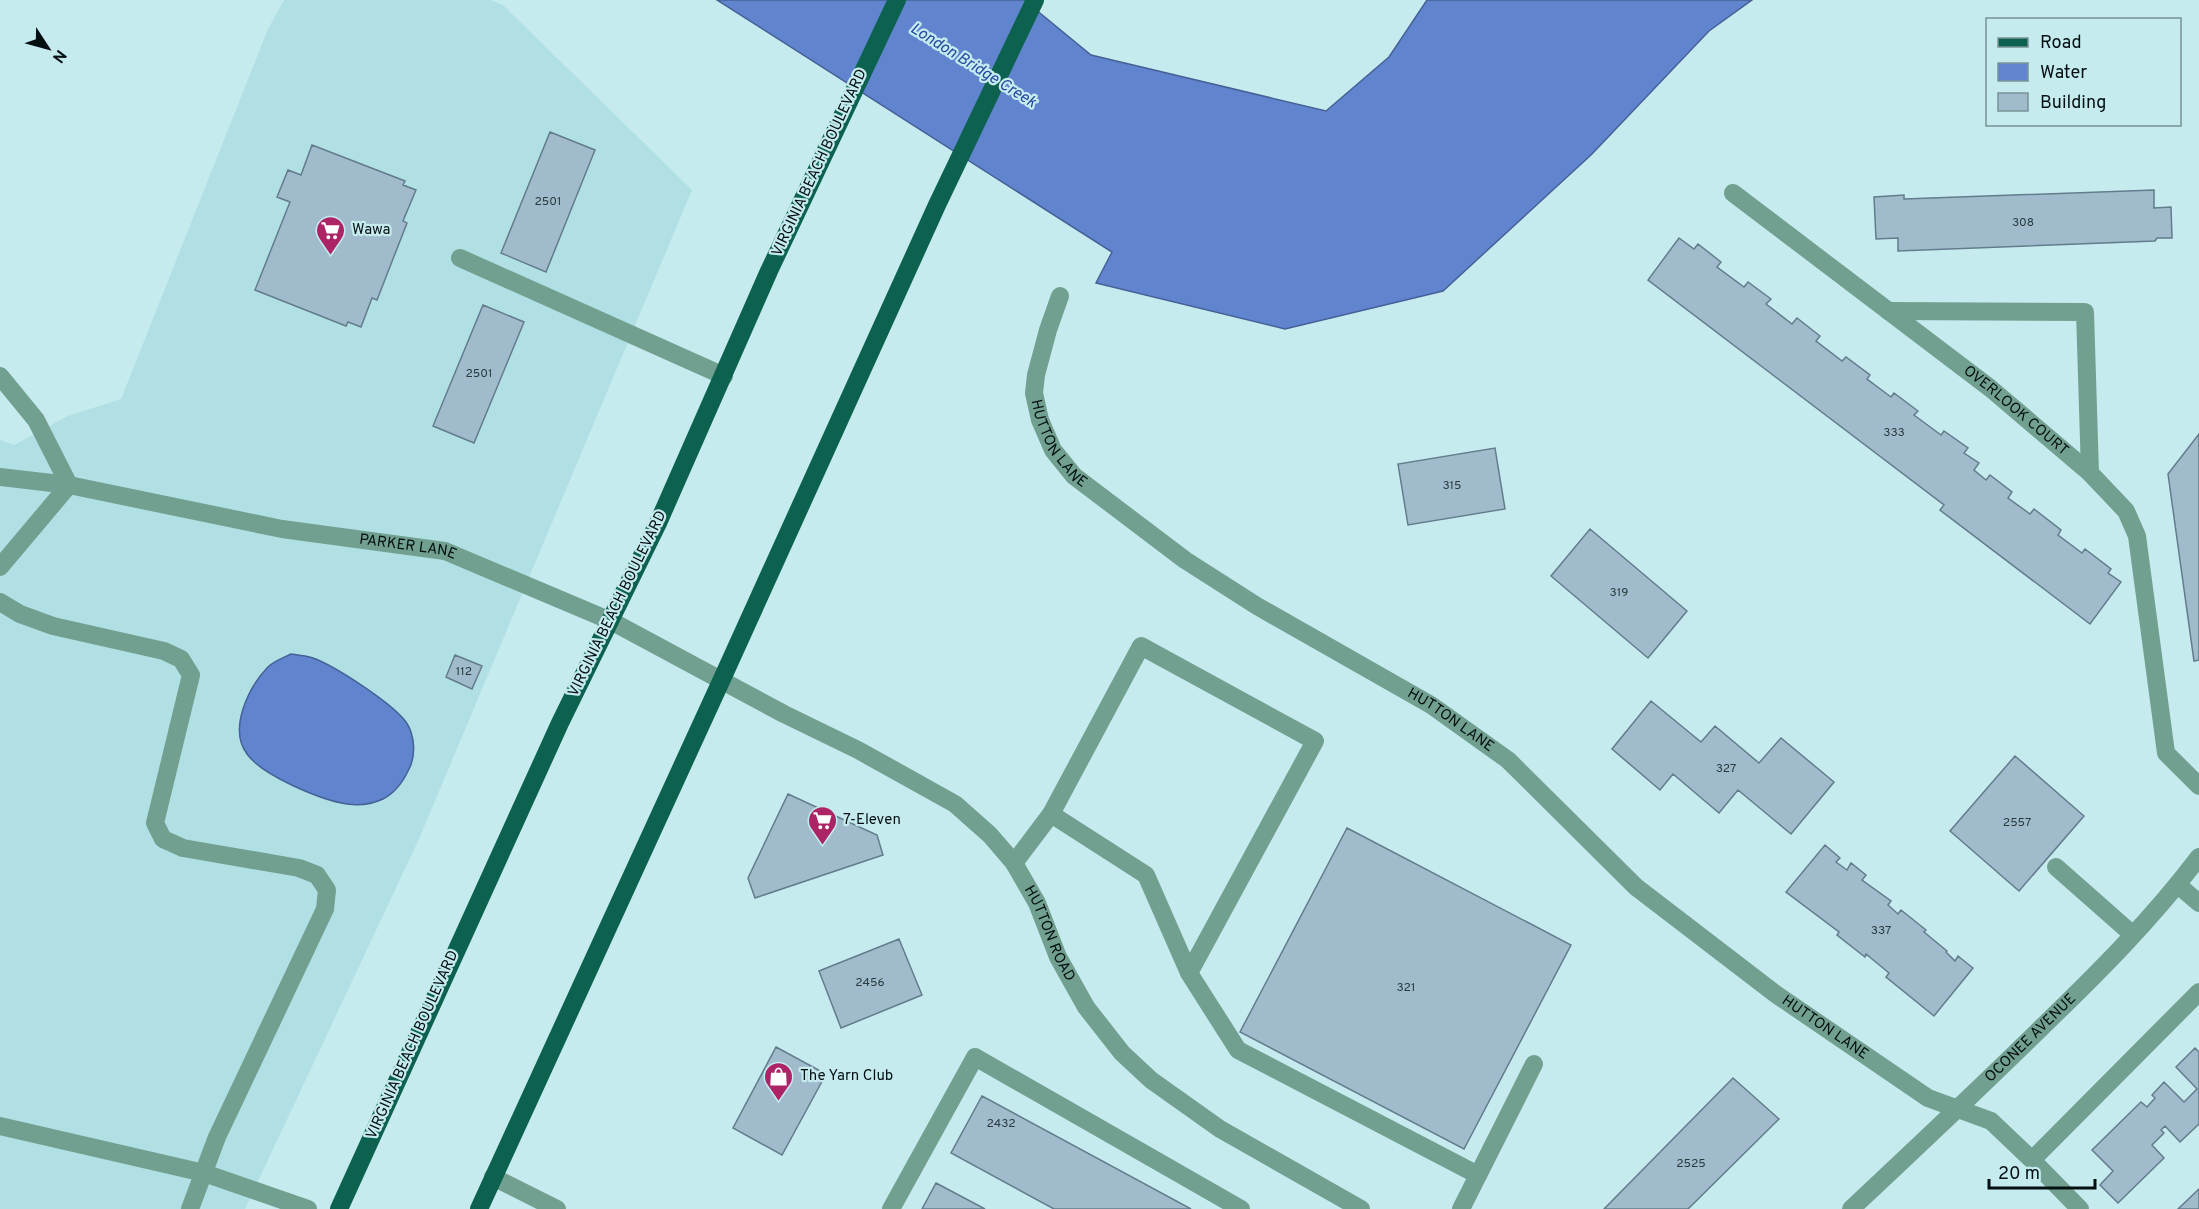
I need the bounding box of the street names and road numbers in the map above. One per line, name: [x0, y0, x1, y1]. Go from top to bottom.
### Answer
street label: VIRGINIA BEACH BOULEVARD: [768, 66, 872, 260]
street label: OVERLOOK COURT: [1959, 362, 2072, 460]
street label: HUTTON LANE: [1026, 398, 1091, 492]
street label: VIRGINIA BEACH BOULEVARD: [565, 508, 671, 700]
street label: PARKER LANE: [358, 530, 459, 564]
street label: HUTTON LANE: [1404, 684, 1498, 756]
street label: HUTTON ROAD: [1019, 882, 1079, 985]
street label: VIRGINIA BEACH BOULEVARD: [363, 948, 463, 1142]
street label: OCONEE AVENUE: [1981, 990, 2080, 1087]
street label: HUTTON LANE: [1778, 991, 1872, 1064]

